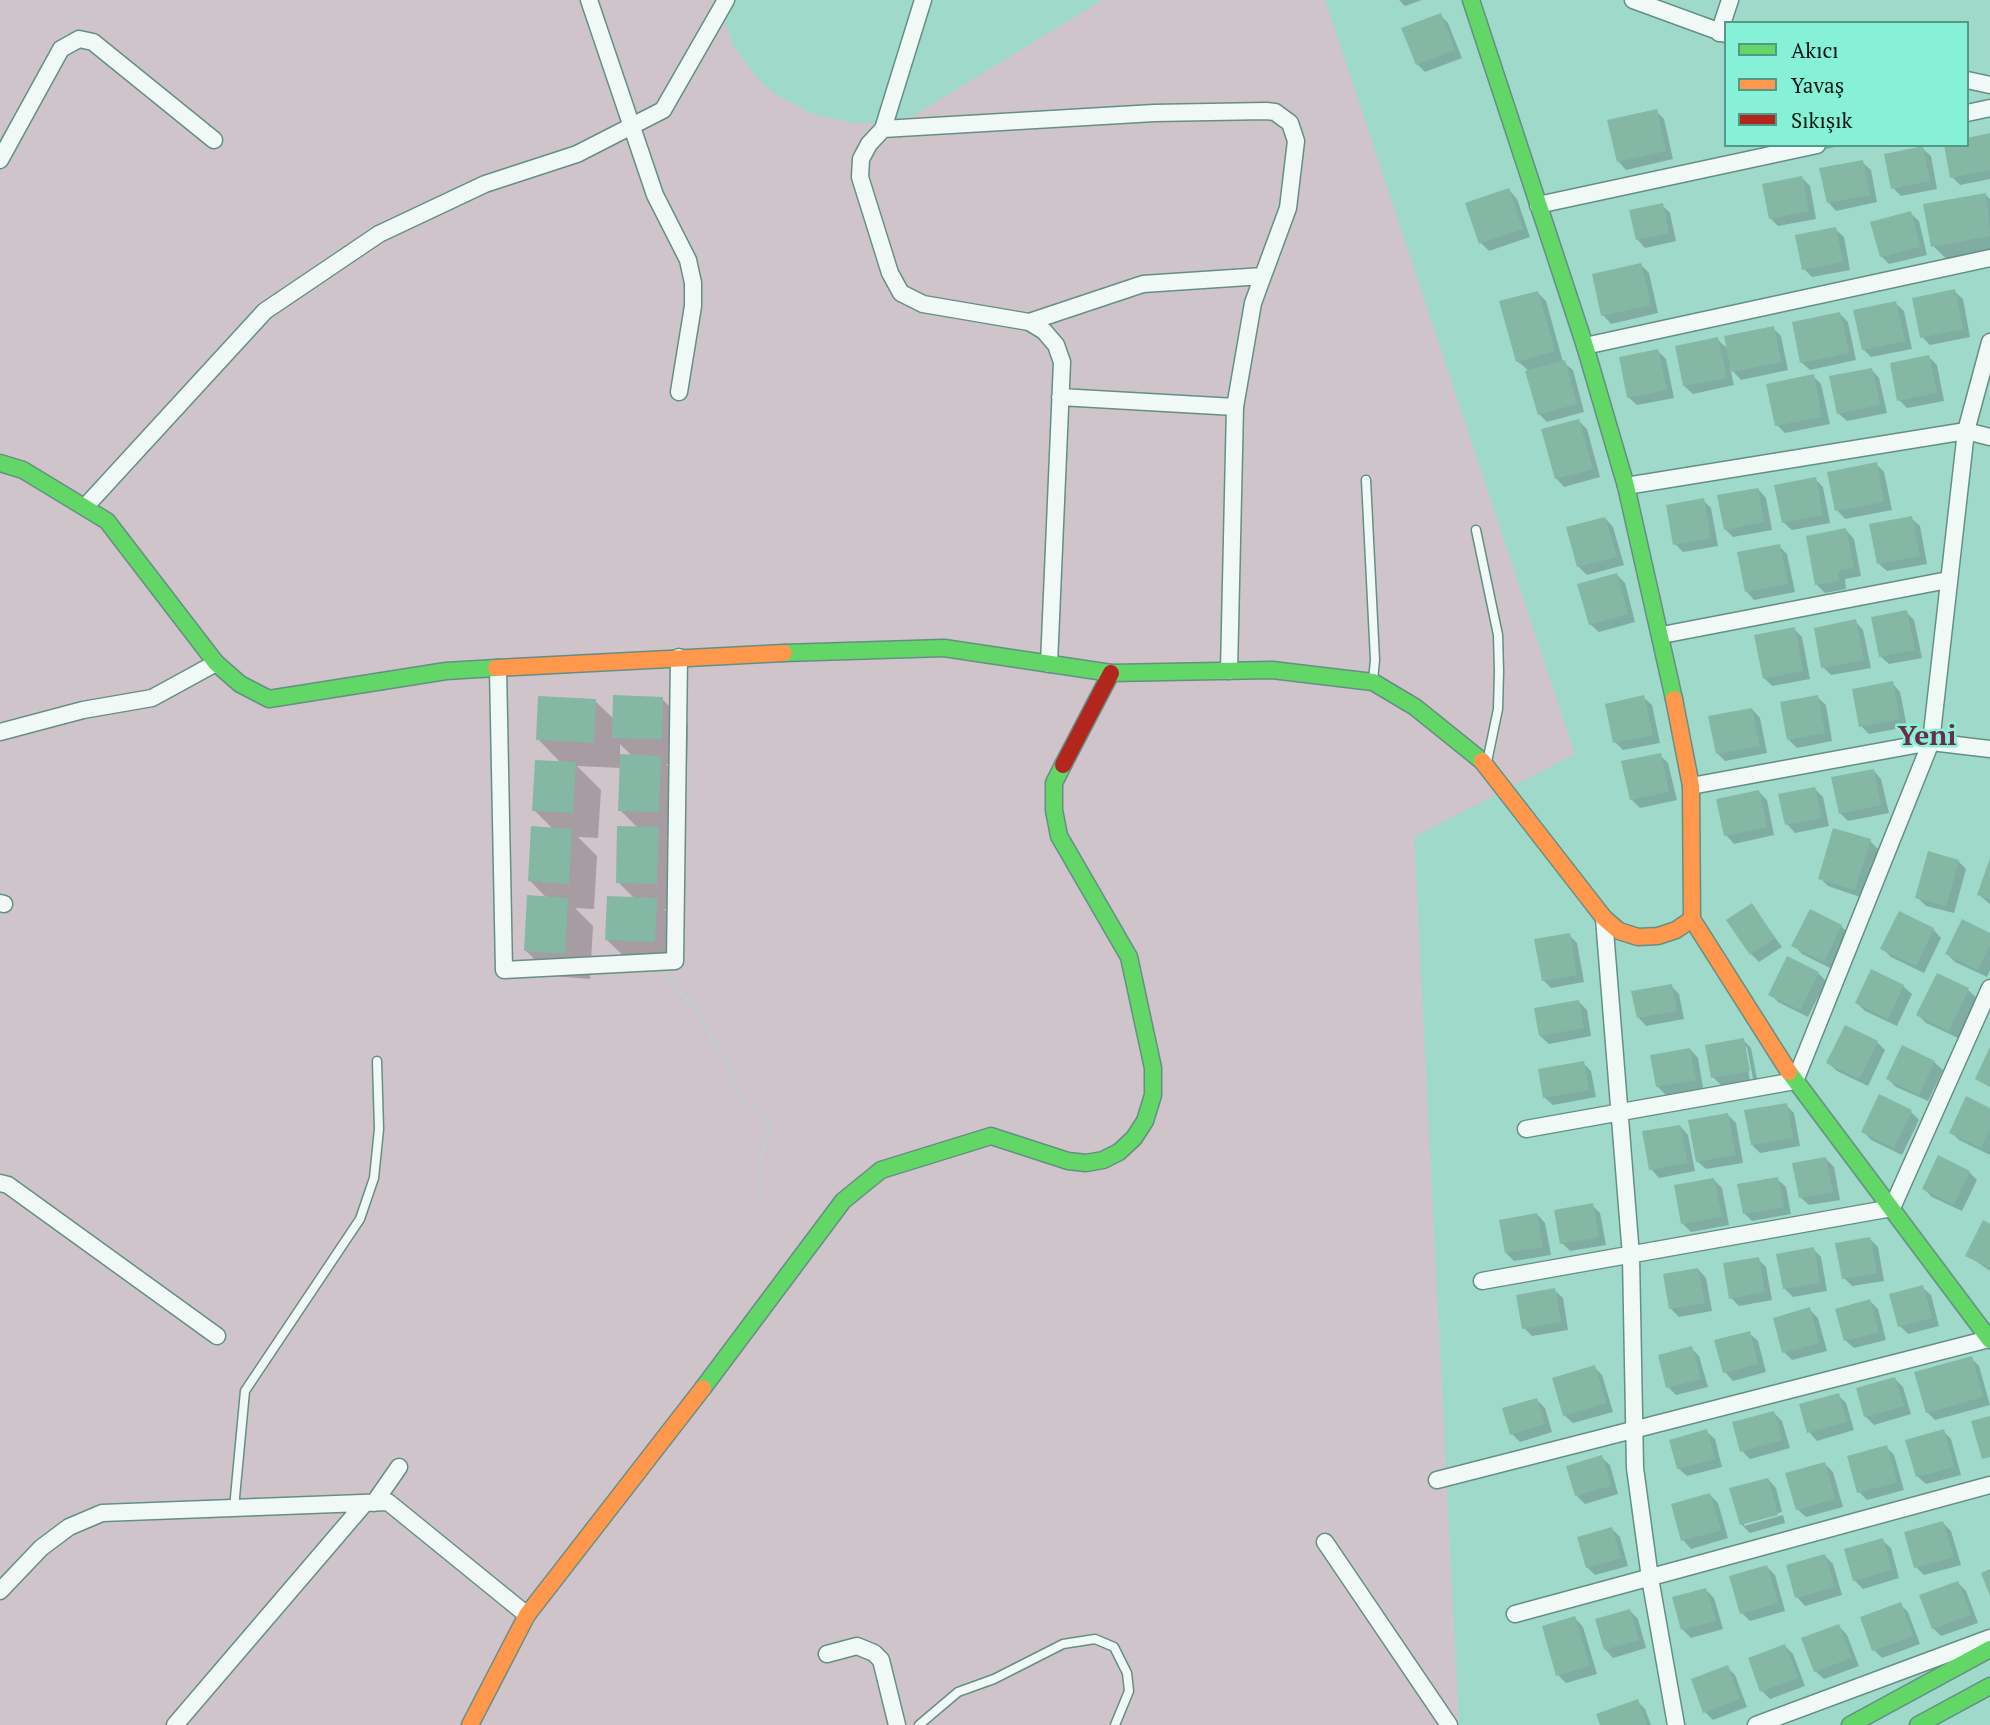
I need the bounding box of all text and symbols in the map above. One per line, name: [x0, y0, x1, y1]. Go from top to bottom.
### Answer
legend: [1724, 21, 1969, 147]
text: Akıcı: [1791, 36, 1839, 64]
text: Yavaş: [1791, 71, 1844, 99]
text: Sıkışık: [1791, 106, 1852, 134]
district label: Yeni: [1897, 720, 1957, 754]

